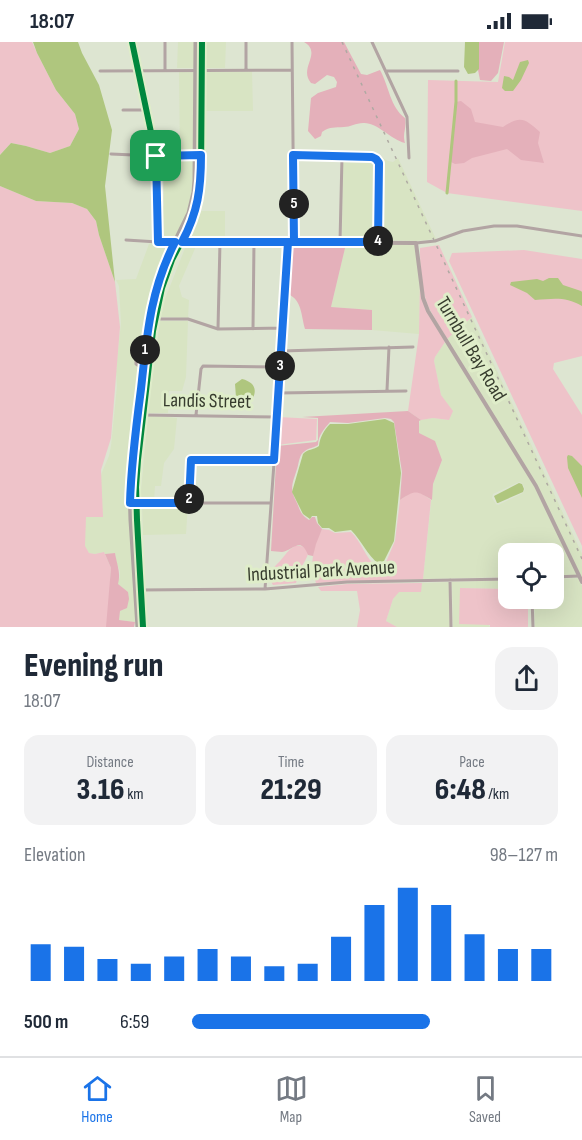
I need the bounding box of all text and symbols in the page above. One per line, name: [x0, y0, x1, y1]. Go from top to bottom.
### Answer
text: 18:07: [30, 8, 74, 35]
pin: [130, 130, 181, 181]
icon: arrive: [139, 139, 172, 172]
pin: 5: [279, 189, 309, 219]
text: 5: [290, 194, 298, 213]
pin: 4: [363, 226, 393, 256]
text: 4: [374, 231, 382, 250]
street label: Turnbull Bay Road: [430, 293, 512, 405]
pin: 1: [130, 335, 160, 365]
text: 1: [142, 340, 148, 359]
pin: 3: [265, 351, 295, 381]
text: 3: [276, 356, 284, 375]
street label: Landis Street: [163, 388, 251, 414]
pin: 2: [174, 484, 204, 514]
text: 2: [185, 489, 193, 508]
map controls: [498, 543, 564, 609]
button: locate: [498, 543, 564, 609]
street label: Industrial Park Avenue: [246, 555, 396, 587]
text: Evening run: [24, 646, 164, 686]
button: share: [495, 647, 558, 710]
text: 18:07: [24, 689, 60, 713]
text: Distance: [86, 753, 134, 772]
text: Time: [278, 753, 304, 772]
text: Pace: [459, 753, 485, 772]
text: 3.16: [76, 772, 125, 808]
text: 21:29: [260, 772, 322, 808]
text: 6:48: [435, 772, 486, 808]
text: km: [125, 785, 144, 804]
text: /km: [486, 785, 509, 804]
text: Elevation: [24, 843, 86, 867]
text: 98–127 m: [490, 843, 558, 867]
text: 500 m: [24, 1010, 68, 1034]
text: 6:59: [120, 1010, 149, 1034]
tab: Home: [81, 1072, 114, 1127]
tab: Map: [275, 1072, 308, 1127]
tab: Saved: [469, 1072, 502, 1127]

